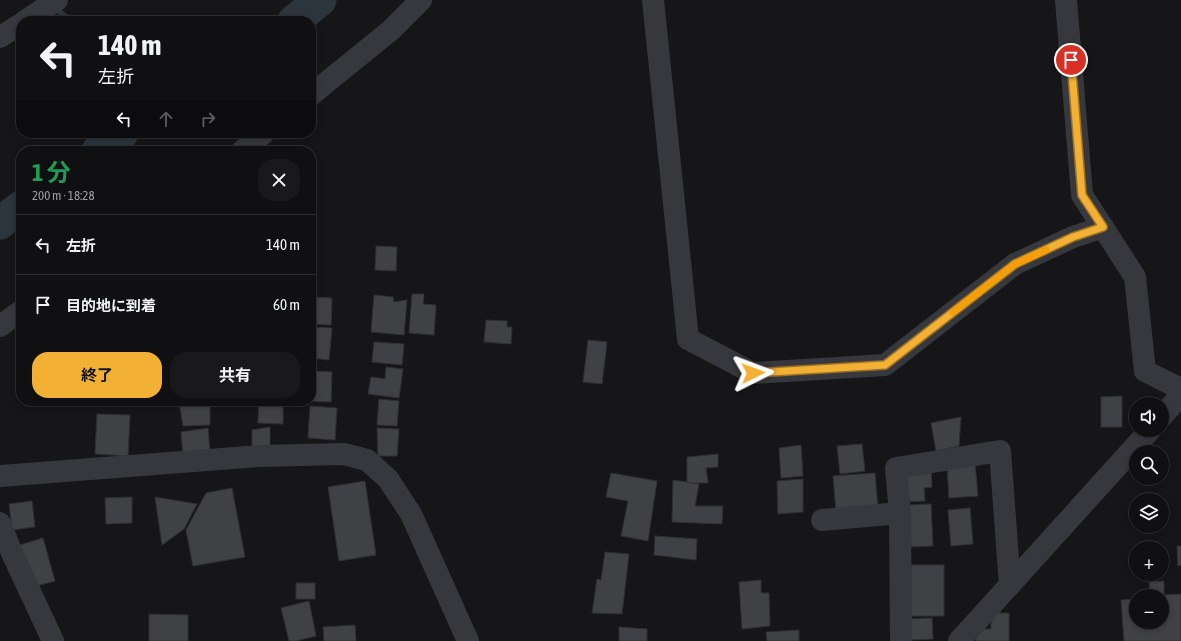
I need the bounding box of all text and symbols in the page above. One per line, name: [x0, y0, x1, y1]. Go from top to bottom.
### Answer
text: 140 m: [98, 29, 161, 61]
icon: left: [32, 32, 84, 84]
pin: [1054, 43, 1088, 77]
icon: arrive: [1060, 49, 1082, 71]
text: 左折: [98, 66, 134, 87]
icon: left: [113, 108, 135, 130]
icon: ahead: [155, 108, 177, 130]
icon: right: [197, 108, 219, 130]
text: 1 分: [32, 159, 71, 186]
button: close: [258, 159, 300, 201]
text: 200 m · 18:28: [32, 188, 95, 203]
icon: left: [32, 234, 54, 256]
text: 140 m: [266, 236, 300, 253]
text: 左折: [66, 237, 96, 254]
icon: arrive: [32, 294, 54, 316]
text: 60 m: [273, 296, 300, 313]
text: 目的地に到着: [66, 297, 156, 314]
button: 終了: [32, 352, 162, 398]
button: 共有: [170, 352, 300, 398]
position arrow: [732, 352, 774, 394]
map controls: [1129, 397, 1169, 629]
button: sound: [1129, 397, 1169, 437]
button: search: [1129, 445, 1169, 485]
button: layers: [1129, 493, 1169, 533]
button: +: [1129, 541, 1169, 581]
button: −: [1129, 589, 1169, 629]

